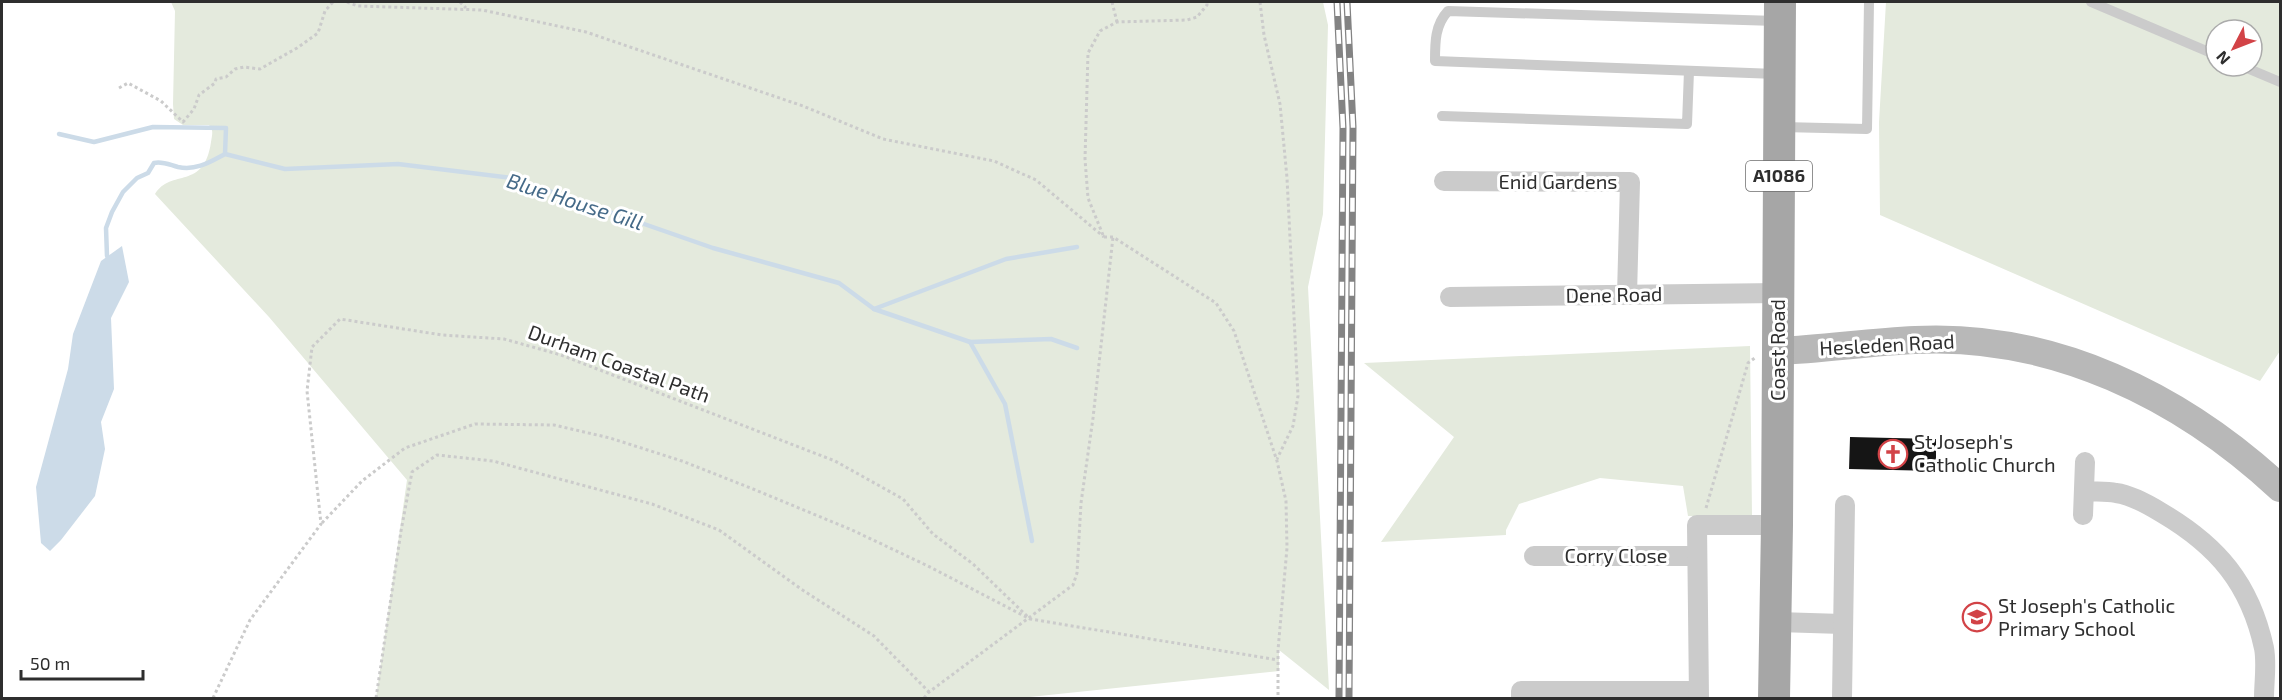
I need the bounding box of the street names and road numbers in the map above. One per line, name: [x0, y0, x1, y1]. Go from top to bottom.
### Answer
road number: A1086: [1746, 161, 1812, 191]
street label: Enid Gardens: [1498, 169, 1618, 193]
street label: Dene Road: [1565, 281, 1663, 307]
street label: Coast Road: [1765, 299, 1789, 401]
street label: Durham Coastal Path: [525, 319, 713, 407]
street label: Hesleden Road: [1819, 328, 1955, 360]
street label: Corry Close: [1565, 543, 1668, 567]

